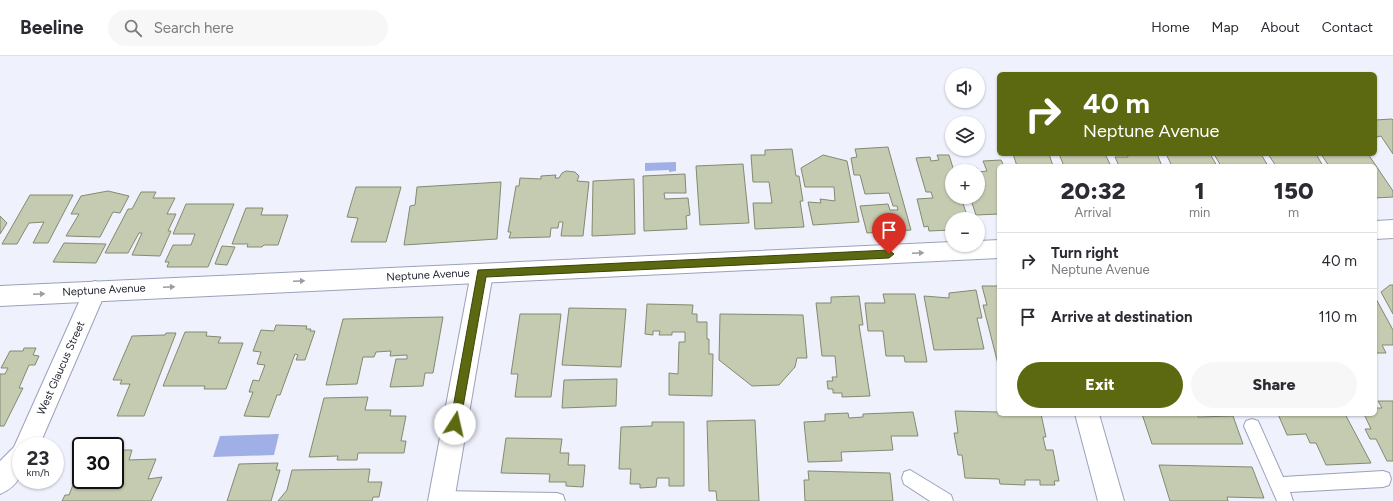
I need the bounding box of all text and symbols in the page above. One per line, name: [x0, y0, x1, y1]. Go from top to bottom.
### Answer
search box: [108, 10, 388, 46]
text: Beeline: [20, 16, 84, 39]
icon: search: [122, 17, 144, 39]
text: Search here: [154, 19, 234, 37]
text: Home: [1151, 19, 1190, 36]
text: Map: [1212, 19, 1239, 36]
text: About: [1261, 19, 1300, 36]
text: Contact: [1322, 19, 1373, 36]
map controls: [945, 68, 985, 252]
button: sound: [945, 68, 985, 108]
text: 40 m: [1083, 86, 1150, 120]
icon: right: [1017, 88, 1069, 140]
button: layers: [945, 116, 985, 156]
text: Neptune Avenue: [1083, 120, 1219, 142]
button: +: [945, 164, 985, 204]
text: 20:32: [1060, 176, 1126, 205]
text: 1: [1194, 176, 1205, 205]
text: 150: [1274, 176, 1314, 205]
text: Arrival: [1075, 205, 1111, 220]
text: min: [1189, 205, 1210, 220]
text: m: [1288, 205, 1299, 220]
button: −: [945, 212, 985, 252]
pin: [872, 213, 906, 254]
icon: arrive: [878, 219, 900, 241]
text: Turn right: [1051, 244, 1119, 262]
one-way arrow: [912, 249, 924, 256]
icon: right: [1017, 250, 1039, 272]
text: 40 m: [1322, 252, 1357, 270]
text: Neptune Avenue: [1051, 262, 1150, 277]
street label: Neptune Avenue: [386, 266, 470, 284]
one-way arrow: [293, 278, 305, 285]
street label: Neptune Avenue: [62, 281, 146, 299]
one-way arrow: [163, 284, 175, 291]
one-way arrow: [33, 290, 45, 297]
icon: arrive: [1017, 306, 1039, 328]
text: Arrive at destination: [1051, 308, 1192, 326]
text: 110 m: [1319, 308, 1357, 326]
street label: West Glaucus Street: [34, 319, 88, 417]
button: Exit: [1017, 362, 1183, 408]
button: Share: [1191, 362, 1357, 408]
position arrow: [434, 403, 476, 445]
speed limit sign: 30: [72, 437, 124, 489]
text: 23: [27, 446, 49, 470]
text: km/h: [27, 466, 49, 479]

